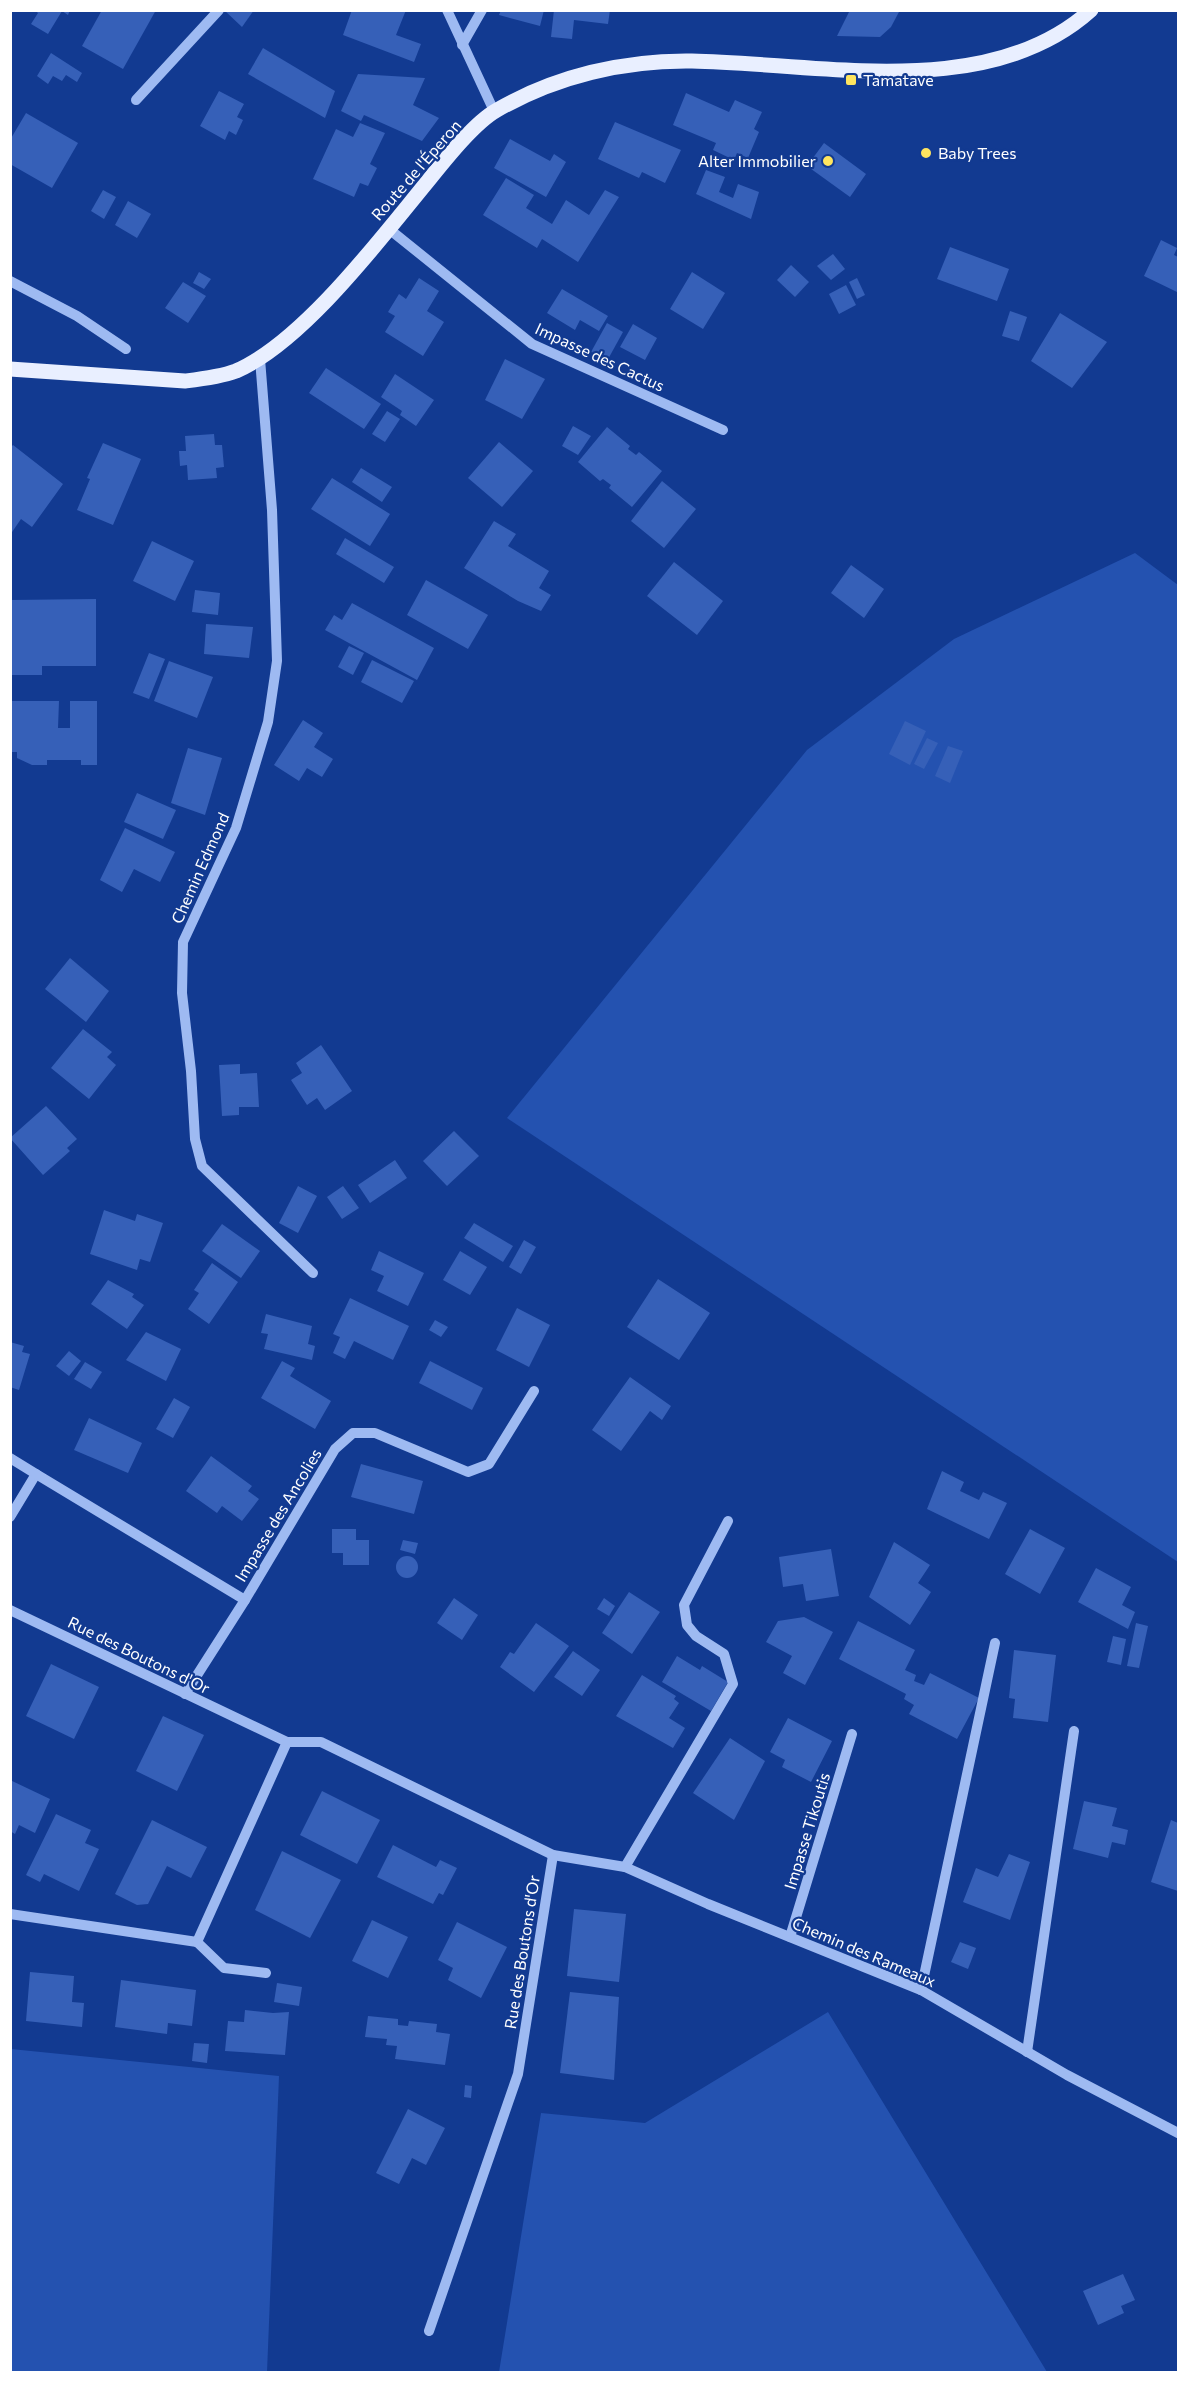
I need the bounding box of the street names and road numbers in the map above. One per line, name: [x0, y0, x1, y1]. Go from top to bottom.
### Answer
street label: Route de l'Éperon: [367, 116, 464, 224]
street label: Impasse des Cactus: [533, 318, 668, 395]
street label: Chemin Edmond: [167, 809, 233, 926]
street label: Impasse des Ancolies: [230, 1445, 325, 1585]
street label: Rue des Boutons d'Or: [65, 1612, 214, 1697]
street label: Impasse Tikoutis: [780, 1770, 833, 1892]
street label: Rue des Boutons d'Or: [500, 1873, 543, 2030]
street label: Chemin des Rameaux: [790, 1913, 939, 1991]

